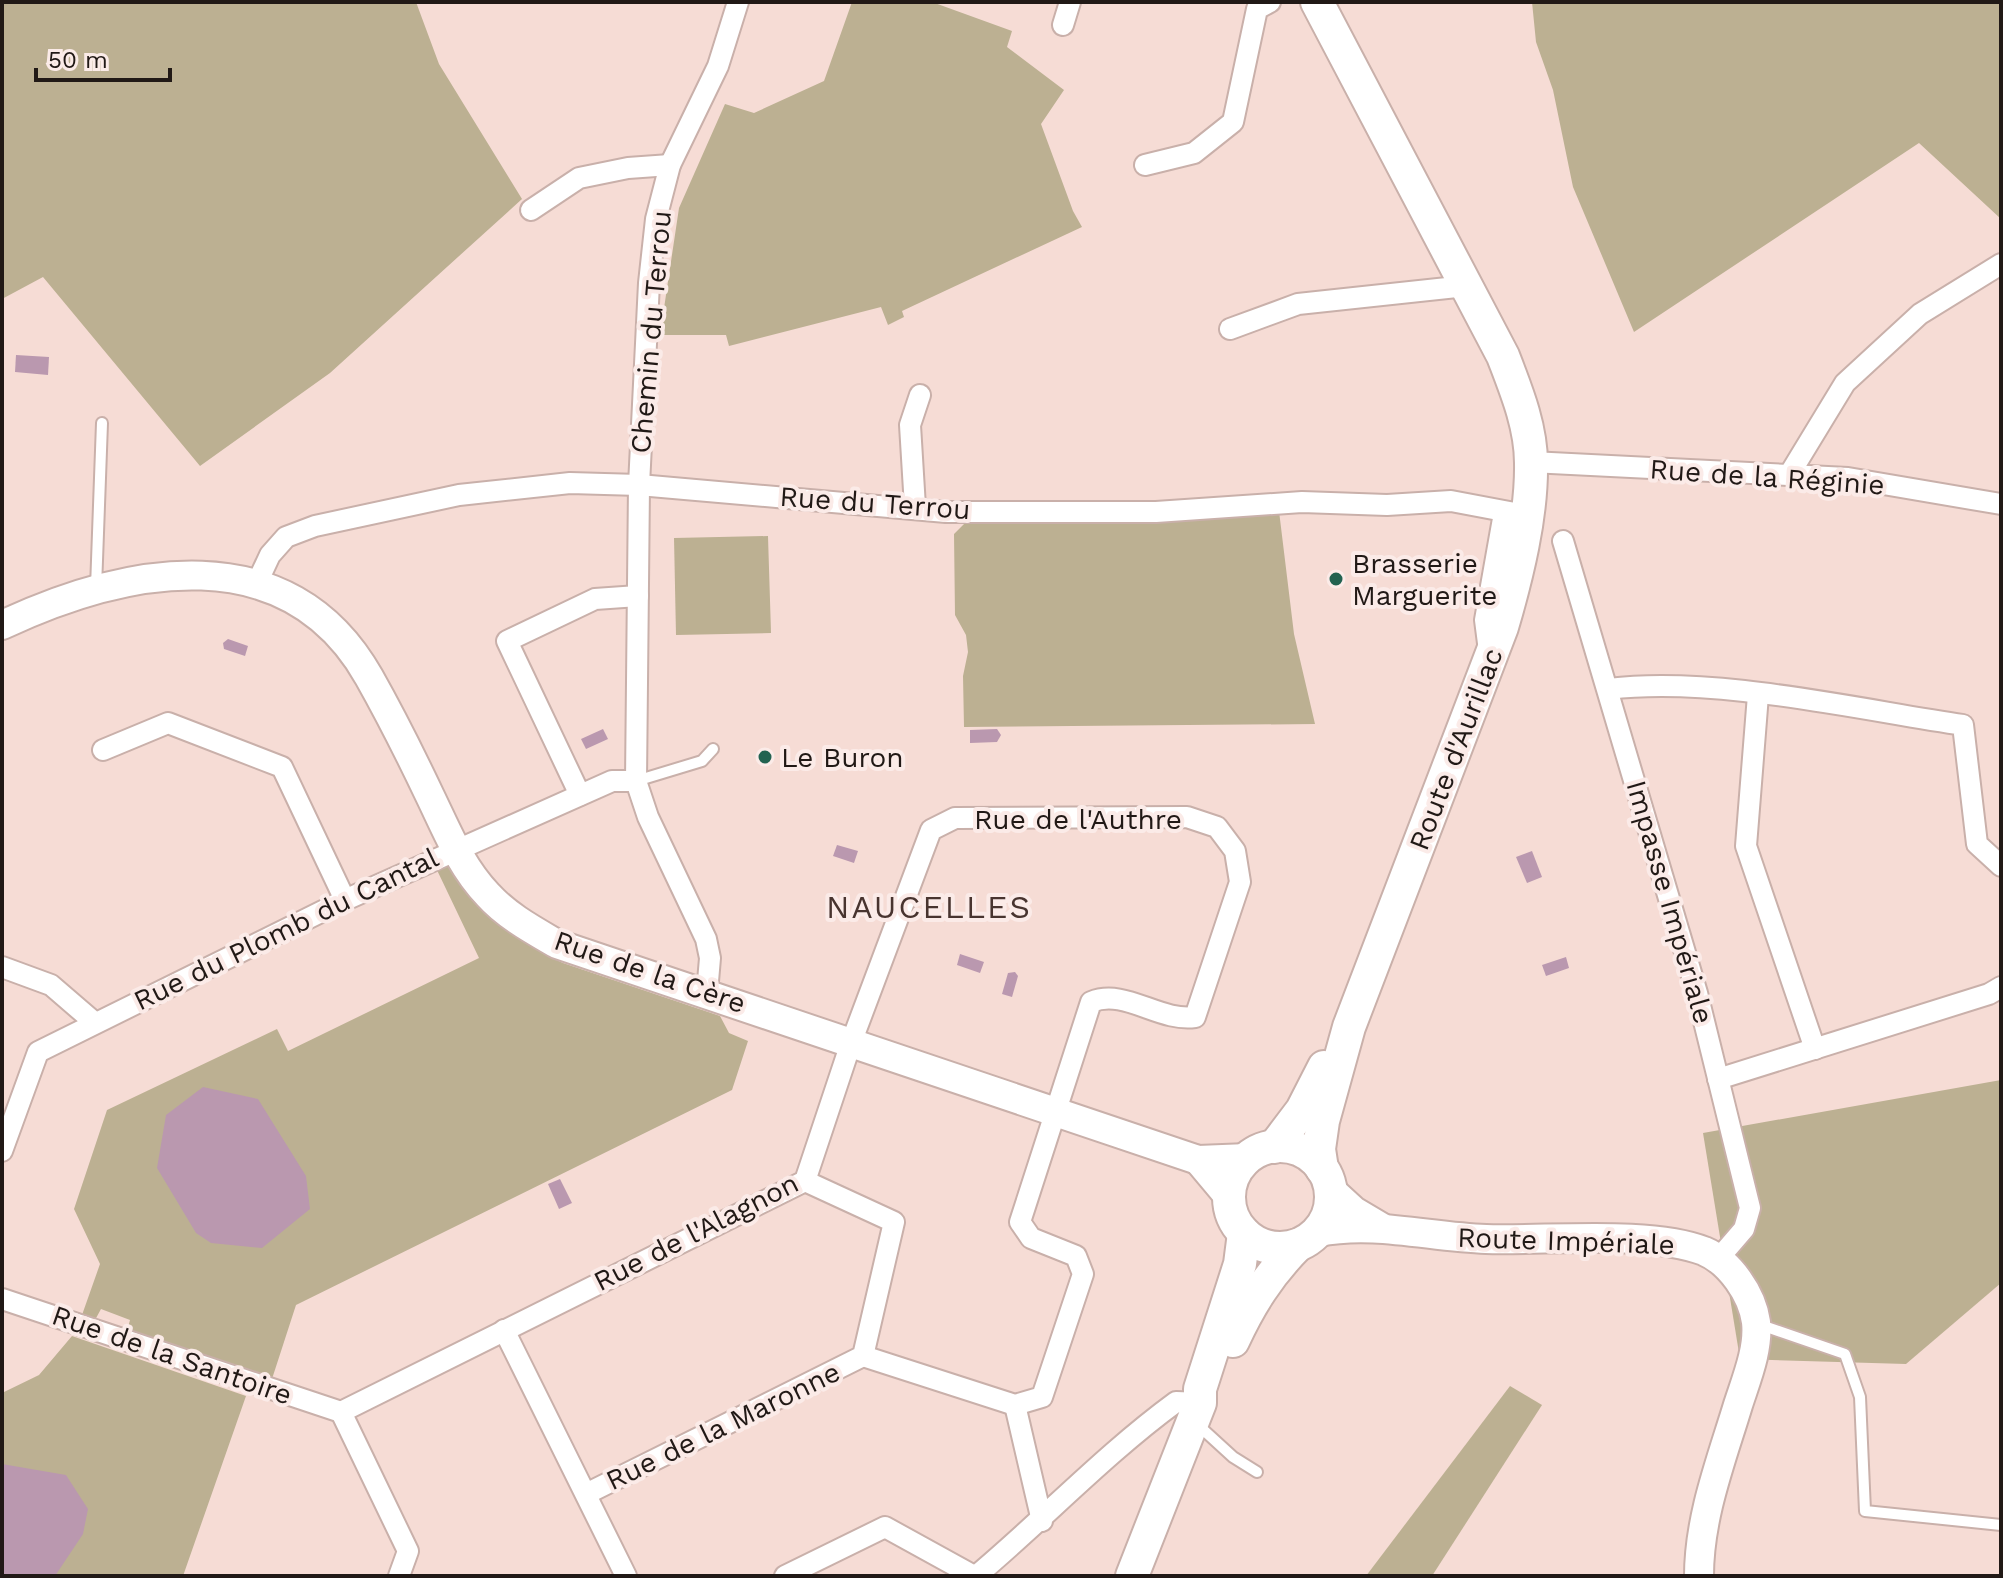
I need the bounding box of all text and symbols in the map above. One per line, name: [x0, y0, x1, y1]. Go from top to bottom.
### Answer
scale bar: [36, 32, 170, 82]
text: 50 m: [48, 46, 108, 74]
street label: Chemin du Terrou: [624, 209, 678, 455]
street label: Rue de la Réginie: [1648, 452, 1886, 502]
street label: Rue du Terrou: [778, 480, 972, 526]
place label: Brasserie Marguerite: [1352, 547, 1497, 612]
marker: Brasserie Marguerite: [1327, 570, 1345, 588]
street label: Route d'Aurillac: [1402, 643, 1510, 855]
place label: Le Buron: [781, 741, 904, 774]
marker: Le Buron: [756, 748, 774, 766]
street label: Impasse Impériale: [1619, 777, 1721, 1027]
street label: Rue de l'Authre: [974, 803, 1182, 836]
street label: Rue du Plomb du Cantal: [128, 841, 444, 1017]
district label: NAUCELLES: [826, 888, 1032, 926]
street label: Rue de la Cère: [550, 924, 750, 1020]
street label: Rue de l'Alagnon: [588, 1166, 804, 1298]
street label: Route Impériale: [1457, 1221, 1675, 1261]
street label: Rue de la Santoire: [48, 1298, 296, 1412]
street label: Rue de la Maronne: [601, 1355, 845, 1497]

